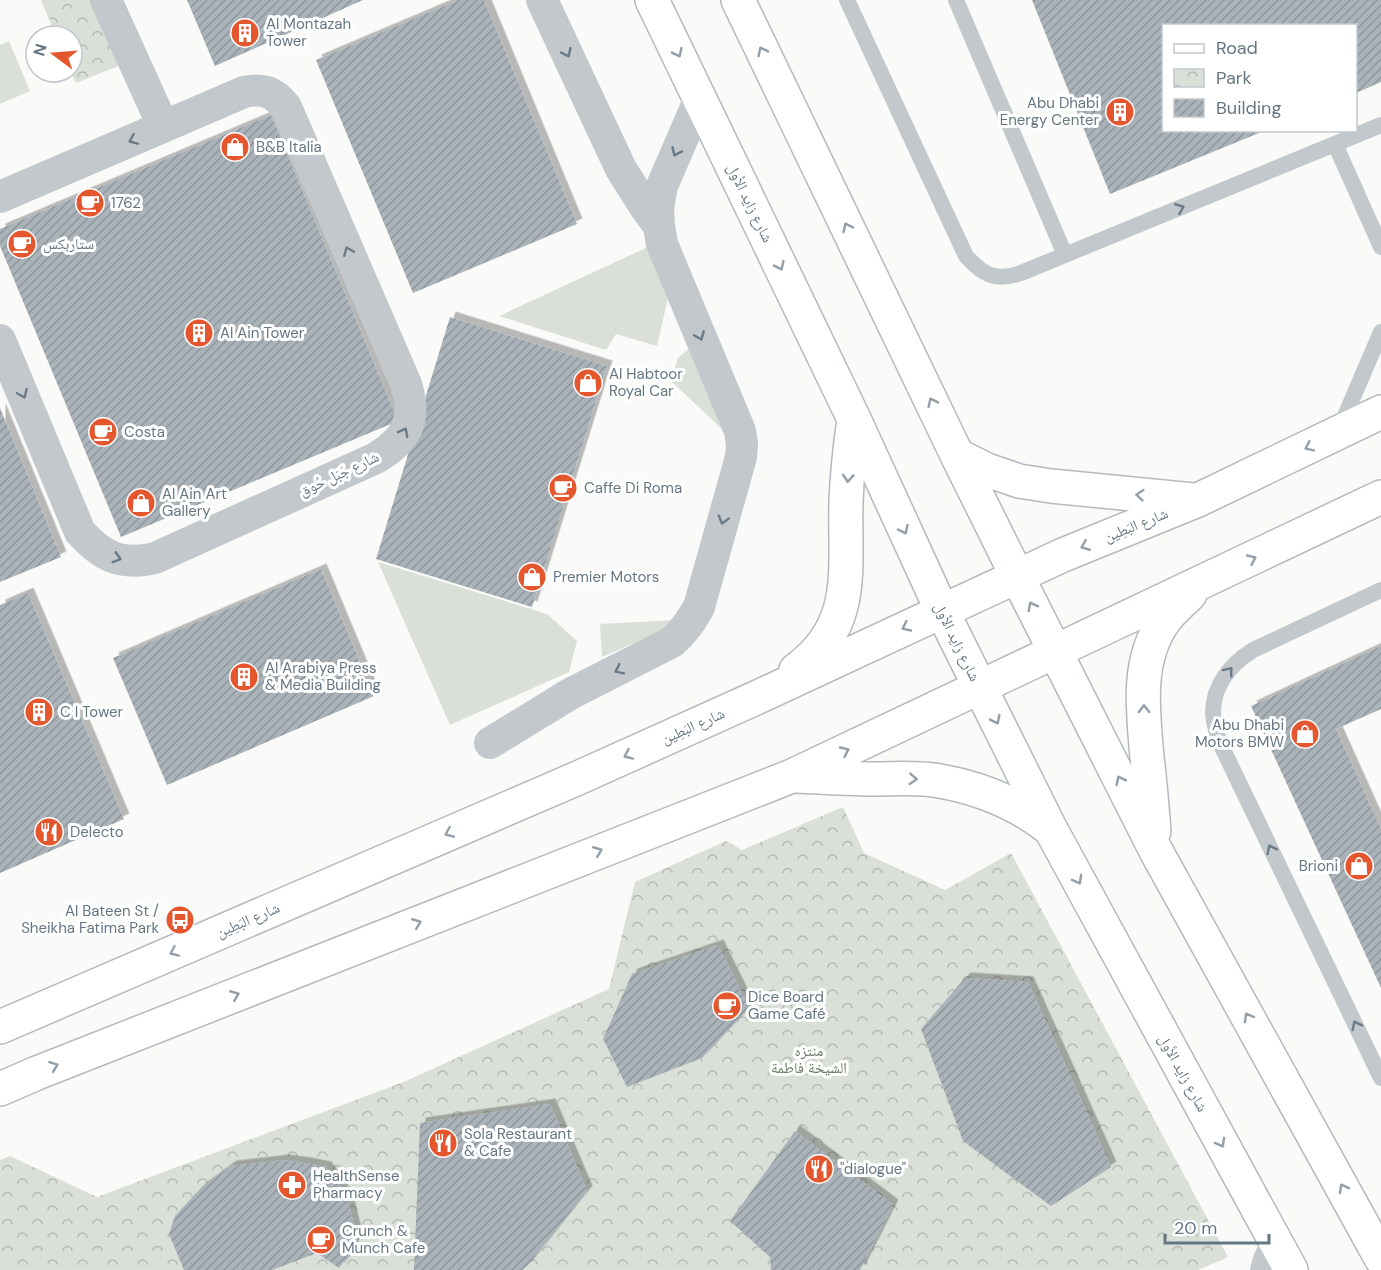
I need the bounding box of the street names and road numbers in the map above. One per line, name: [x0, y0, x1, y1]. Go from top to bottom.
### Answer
street label: شارع زايد الأول: [722, 160, 778, 246]
street label: شارع جَبَل حُوق: [296, 447, 382, 501]
street label: شارع البَطِين: [1101, 503, 1171, 547]
street label: شارع زايد الأول: [929, 599, 985, 685]
street label: شارع البَطِين: [658, 703, 728, 749]
street label: شارع البَطِين: [213, 898, 283, 942]
street label: شارع زايد الأول: [1154, 1031, 1213, 1115]

